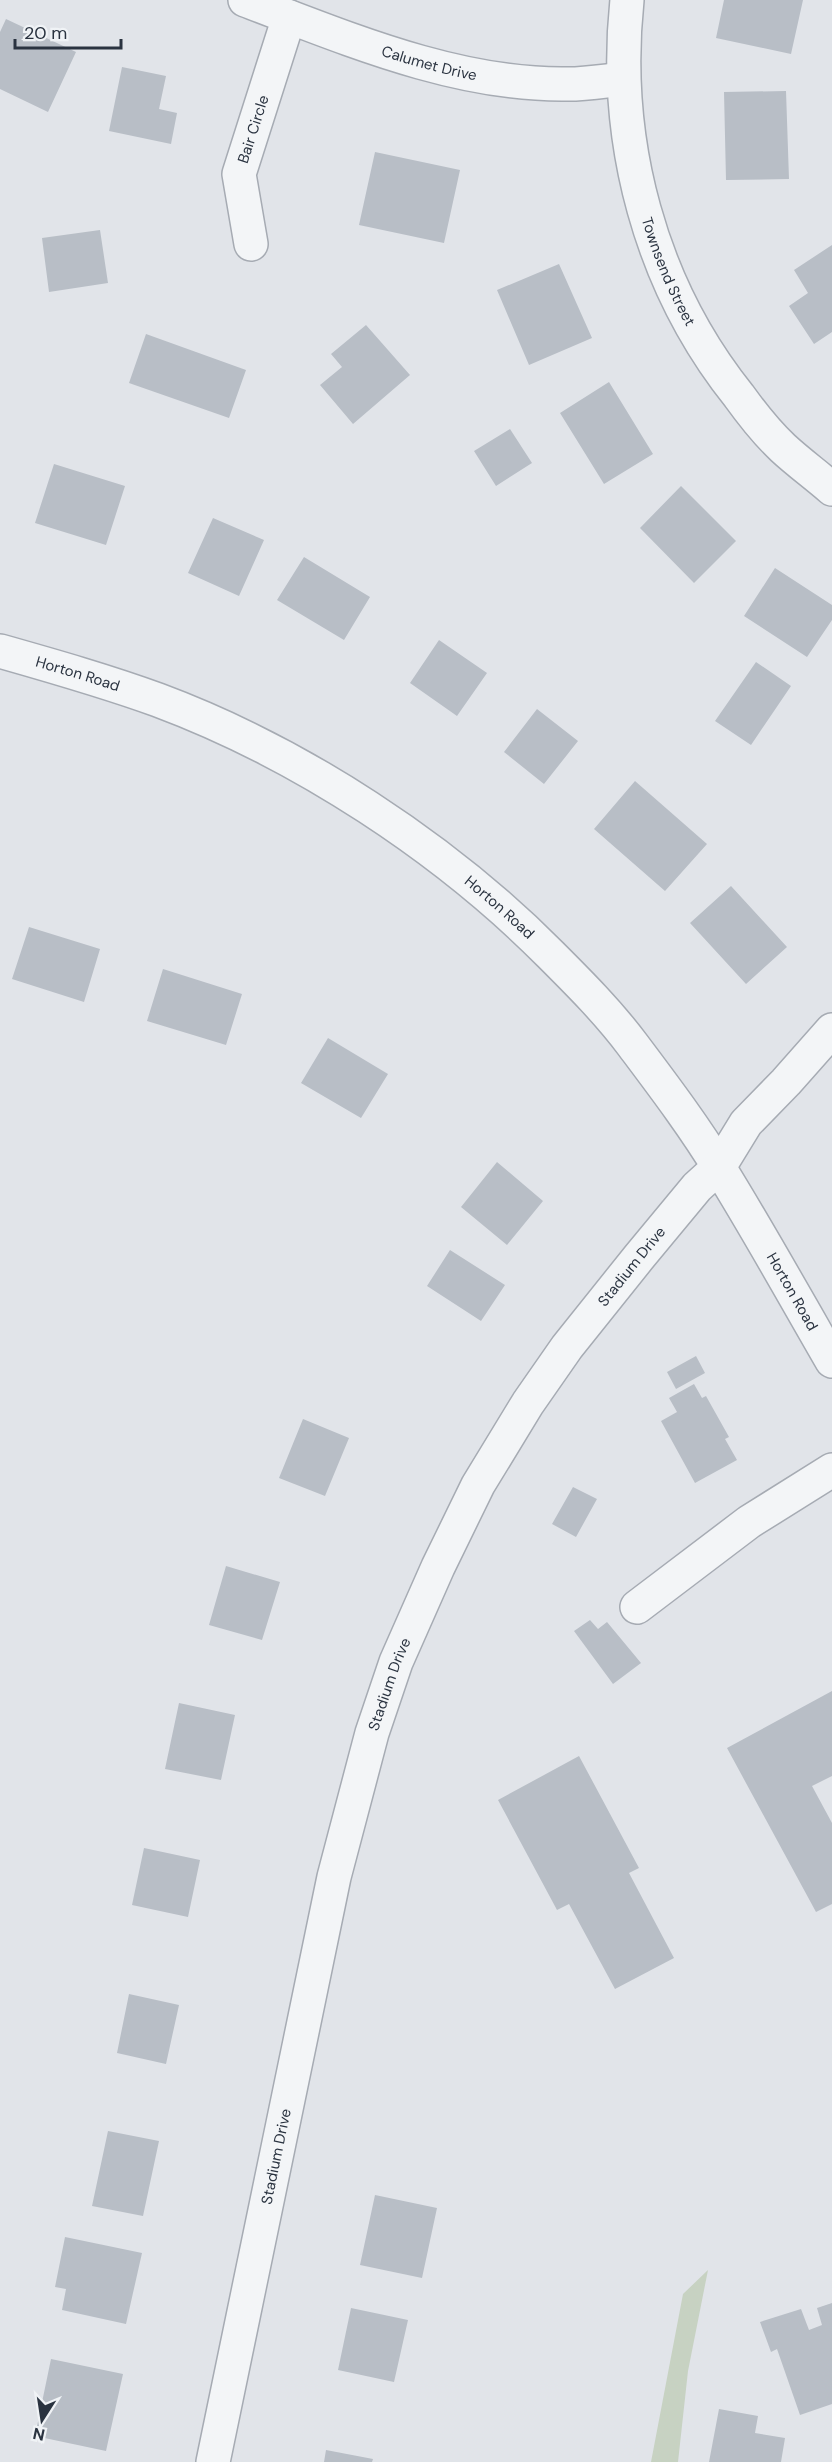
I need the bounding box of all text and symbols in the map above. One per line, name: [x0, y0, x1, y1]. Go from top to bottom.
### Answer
scale bar: [15, 12, 122, 50]
text: 20 m: [24, 21, 67, 45]
street label: Calumet Drive: [379, 41, 479, 85]
street label: Bair Circle: [233, 93, 273, 166]
street label: Townsend Street: [637, 215, 700, 330]
street label: Horton Road: [33, 652, 122, 696]
street label: Horton Road: [460, 871, 539, 943]
street label: Stadium Drive: [593, 1222, 670, 1311]
street label: Horton Road: [762, 1249, 822, 1334]
street label: Stadium Drive: [363, 1635, 415, 1733]
street label: Stadium Drive: [257, 2107, 296, 2206]
north arrow: [12, 2390, 72, 2450]
text: N: [31, 2423, 47, 2446]

